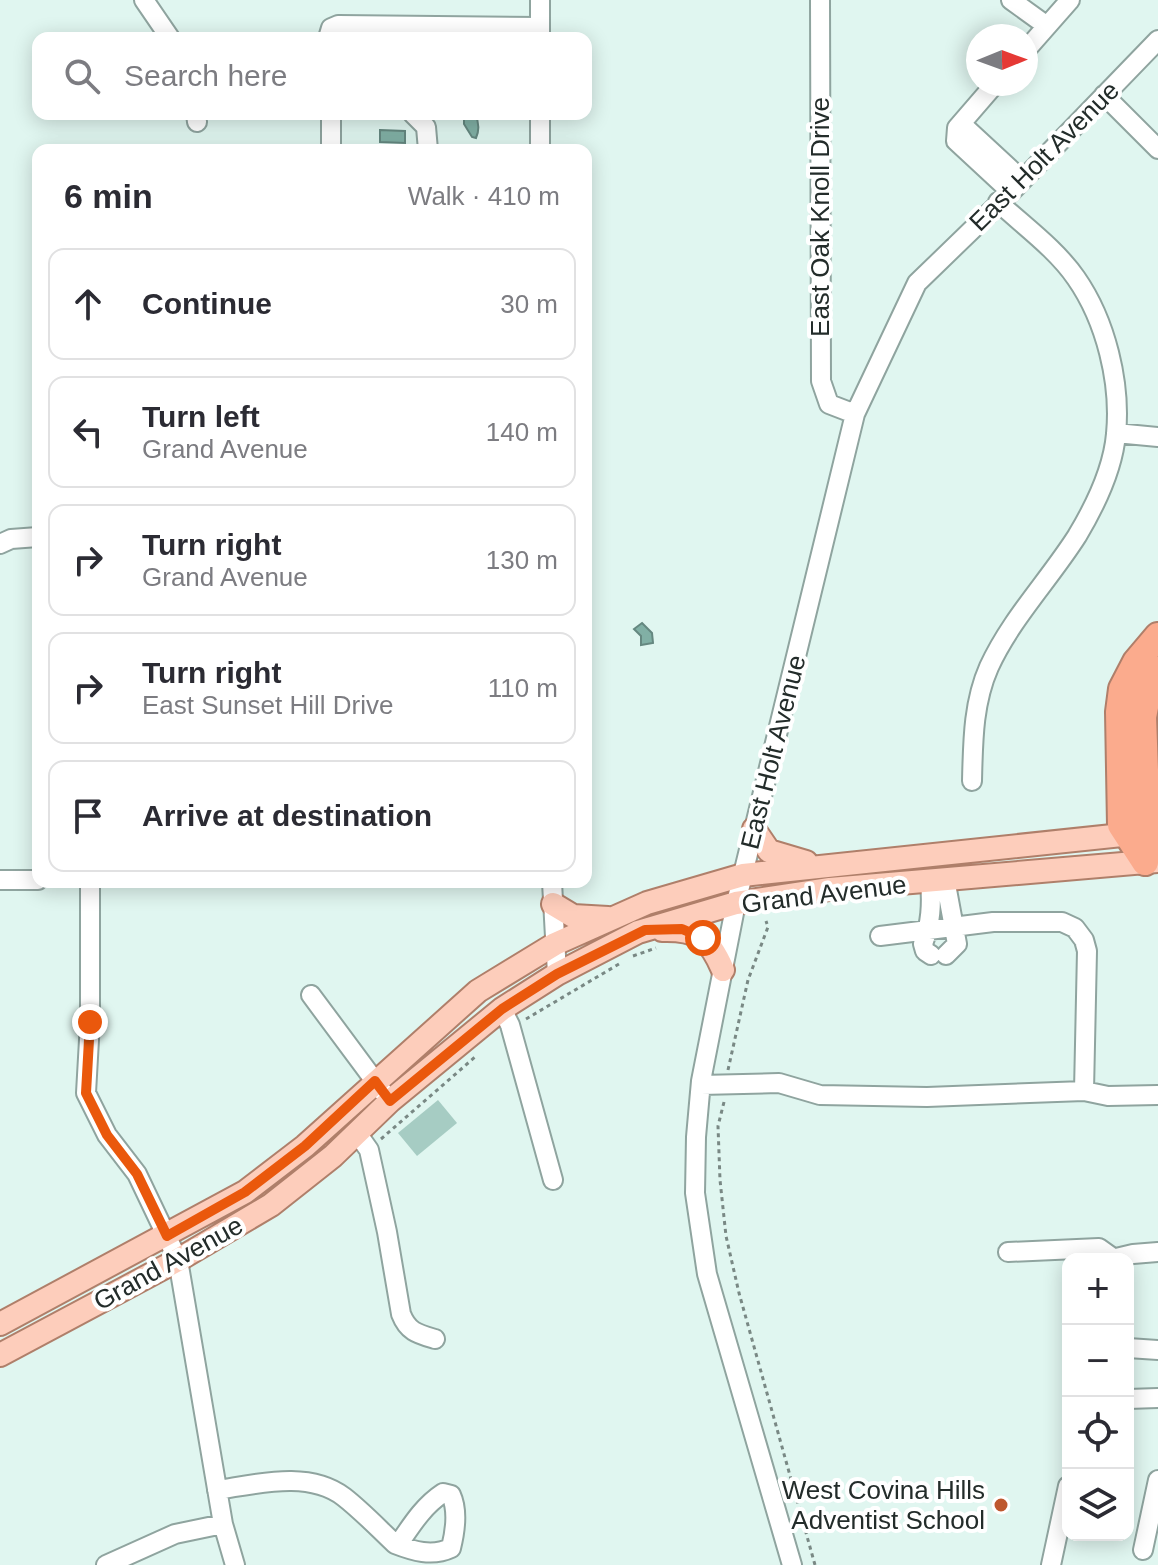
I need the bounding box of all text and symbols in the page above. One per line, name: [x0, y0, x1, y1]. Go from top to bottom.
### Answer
north arrow: [966, 24, 1038, 96]
search box: [32, 32, 592, 120]
icon: search: [60, 54, 104, 98]
text: Search here: [124, 59, 287, 92]
street label: East Holt Avenue: [963, 75, 1125, 237]
street label: East Oak Knoll Drive: [805, 97, 835, 337]
text: 6 min: [64, 177, 153, 215]
text: Walk · 410 m: [408, 181, 560, 211]
icon: ahead: [66, 282, 110, 326]
text: Continue: [142, 287, 272, 320]
text: 30 m: [500, 289, 558, 319]
text: Turn left: [142, 400, 260, 433]
icon: left: [66, 410, 110, 454]
text: 140 m: [486, 417, 558, 447]
text: Grand Avenue: [142, 434, 308, 464]
text: Turn right: [142, 528, 281, 561]
icon: right: [66, 538, 110, 582]
text: 130 m: [486, 545, 558, 575]
text: Grand Avenue: [142, 562, 308, 592]
street label: East Holt Avenue: [734, 652, 812, 852]
text: Turn right: [142, 656, 281, 689]
icon: right: [66, 666, 110, 710]
text: 110 m: [488, 673, 558, 703]
text: East Sunset Hill Drive: [142, 690, 393, 720]
icon: arrive: [66, 794, 110, 838]
text: Arrive at destination: [142, 799, 432, 832]
street label: Grand Avenue: [740, 869, 908, 919]
route start: [685, 920, 721, 956]
route end: [72, 1004, 108, 1040]
street label: Grand Avenue: [88, 1210, 248, 1316]
map controls: [1062, 1253, 1134, 1541]
button: +: [1062, 1253, 1134, 1325]
button: −: [1062, 1325, 1134, 1397]
button: locate: [1062, 1397, 1134, 1469]
button: layers: [1062, 1469, 1134, 1541]
place label: West Covina Hills Adventist School: [782, 1475, 985, 1535]
marker: West Covina Hills Adventist School: [992, 1496, 1010, 1514]

